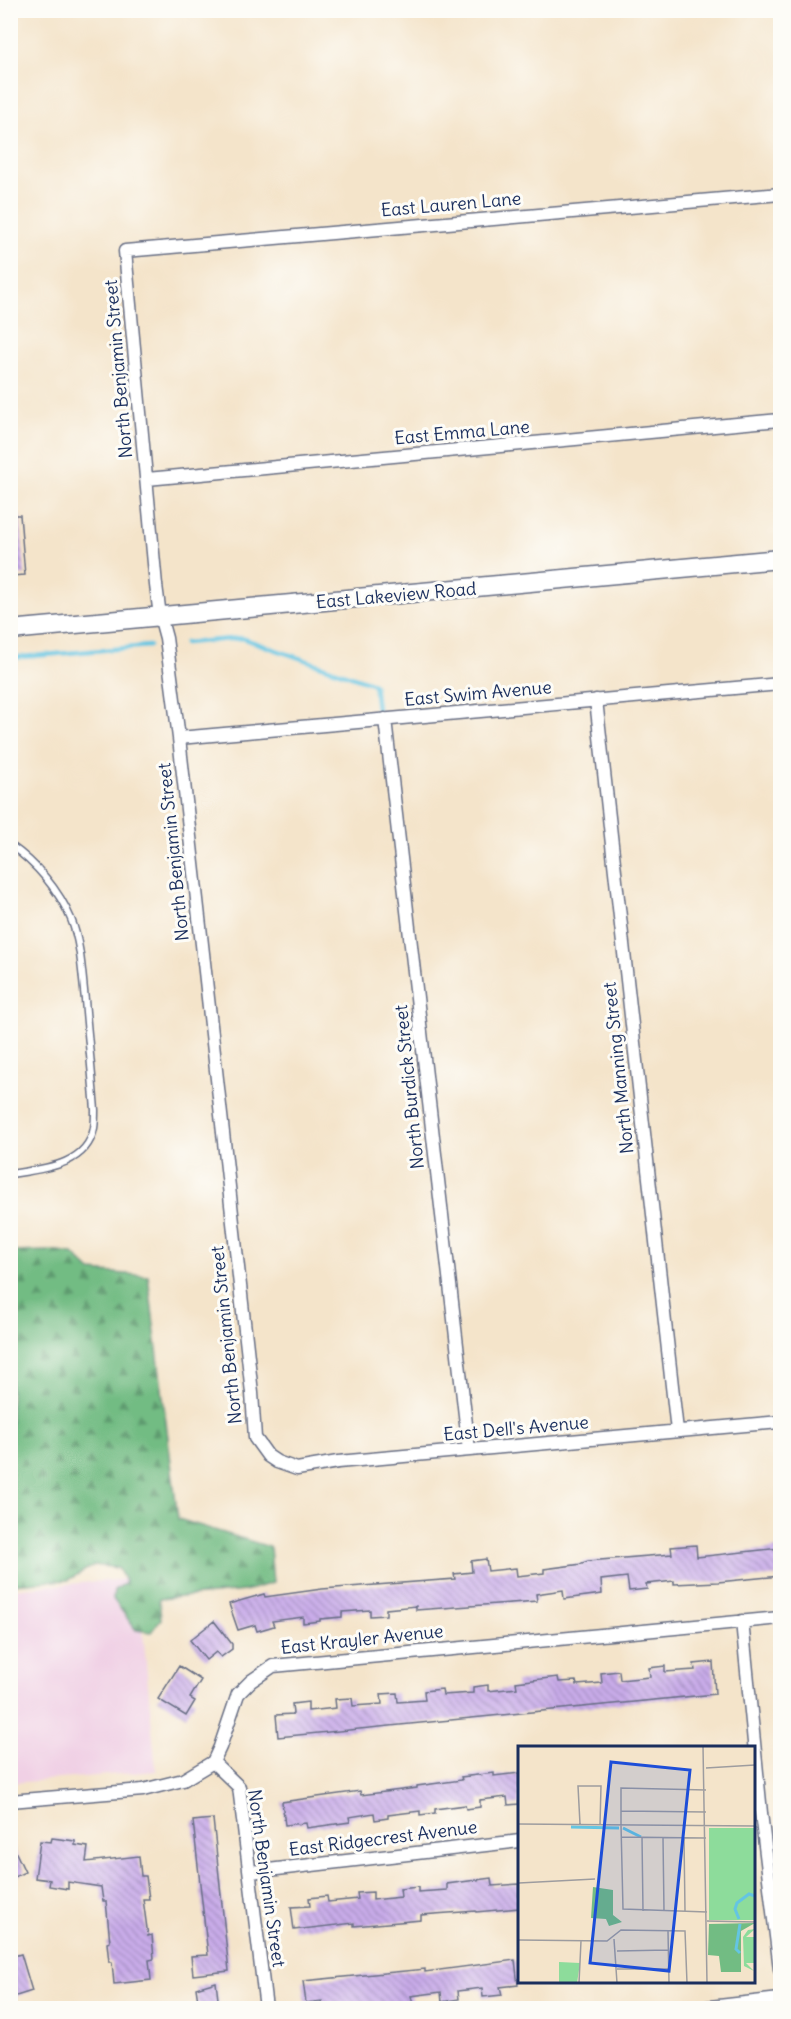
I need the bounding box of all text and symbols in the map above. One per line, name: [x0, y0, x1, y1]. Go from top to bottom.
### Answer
street label: East Lauren Lane: [380, 186, 522, 222]
street label: North Benjamin Street: [99, 279, 137, 459]
street label: East Emma Lane: [393, 415, 531, 449]
street label: East Lakeview Road: [315, 576, 478, 613]
street label: East Swim Avenue: [404, 675, 552, 711]
street label: North Benjamin Street: [152, 762, 194, 942]
street label: North Manning Street: [598, 981, 638, 1155]
street label: North Burdick Street: [389, 1004, 429, 1170]
street label: North Benjamin Street: [205, 1245, 247, 1425]
street label: East Dell's Avenue: [442, 1410, 590, 1446]
street label: East Krayler Avenue: [279, 1619, 445, 1659]
inset map: [518, 1746, 755, 1983]
street label: North Benjamin Street: [243, 1788, 291, 1968]
street label: East Ridgecrest Avenue: [288, 1815, 478, 1861]

